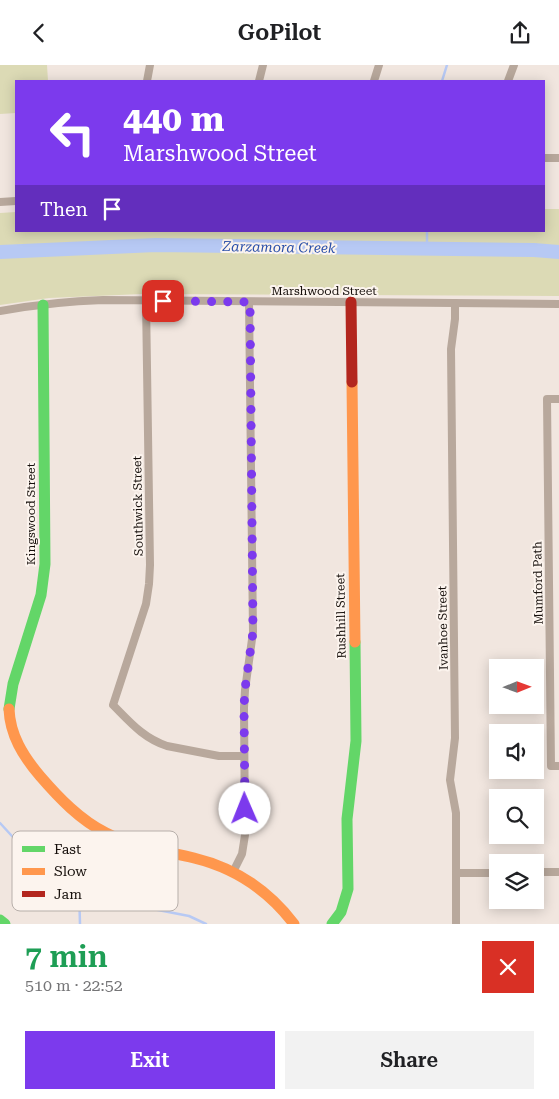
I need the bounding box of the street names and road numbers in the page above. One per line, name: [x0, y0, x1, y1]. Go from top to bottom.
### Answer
street label: Marshwood Street: [271, 284, 377, 298]
street label: Southwick Street: [130, 455, 146, 556]
street label: Kingswood Street: [24, 462, 38, 565]
street label: Mumford Path: [530, 541, 546, 625]
street label: Rushhill Street: [333, 573, 349, 659]
street label: Ivanhoe Street: [435, 585, 451, 670]

